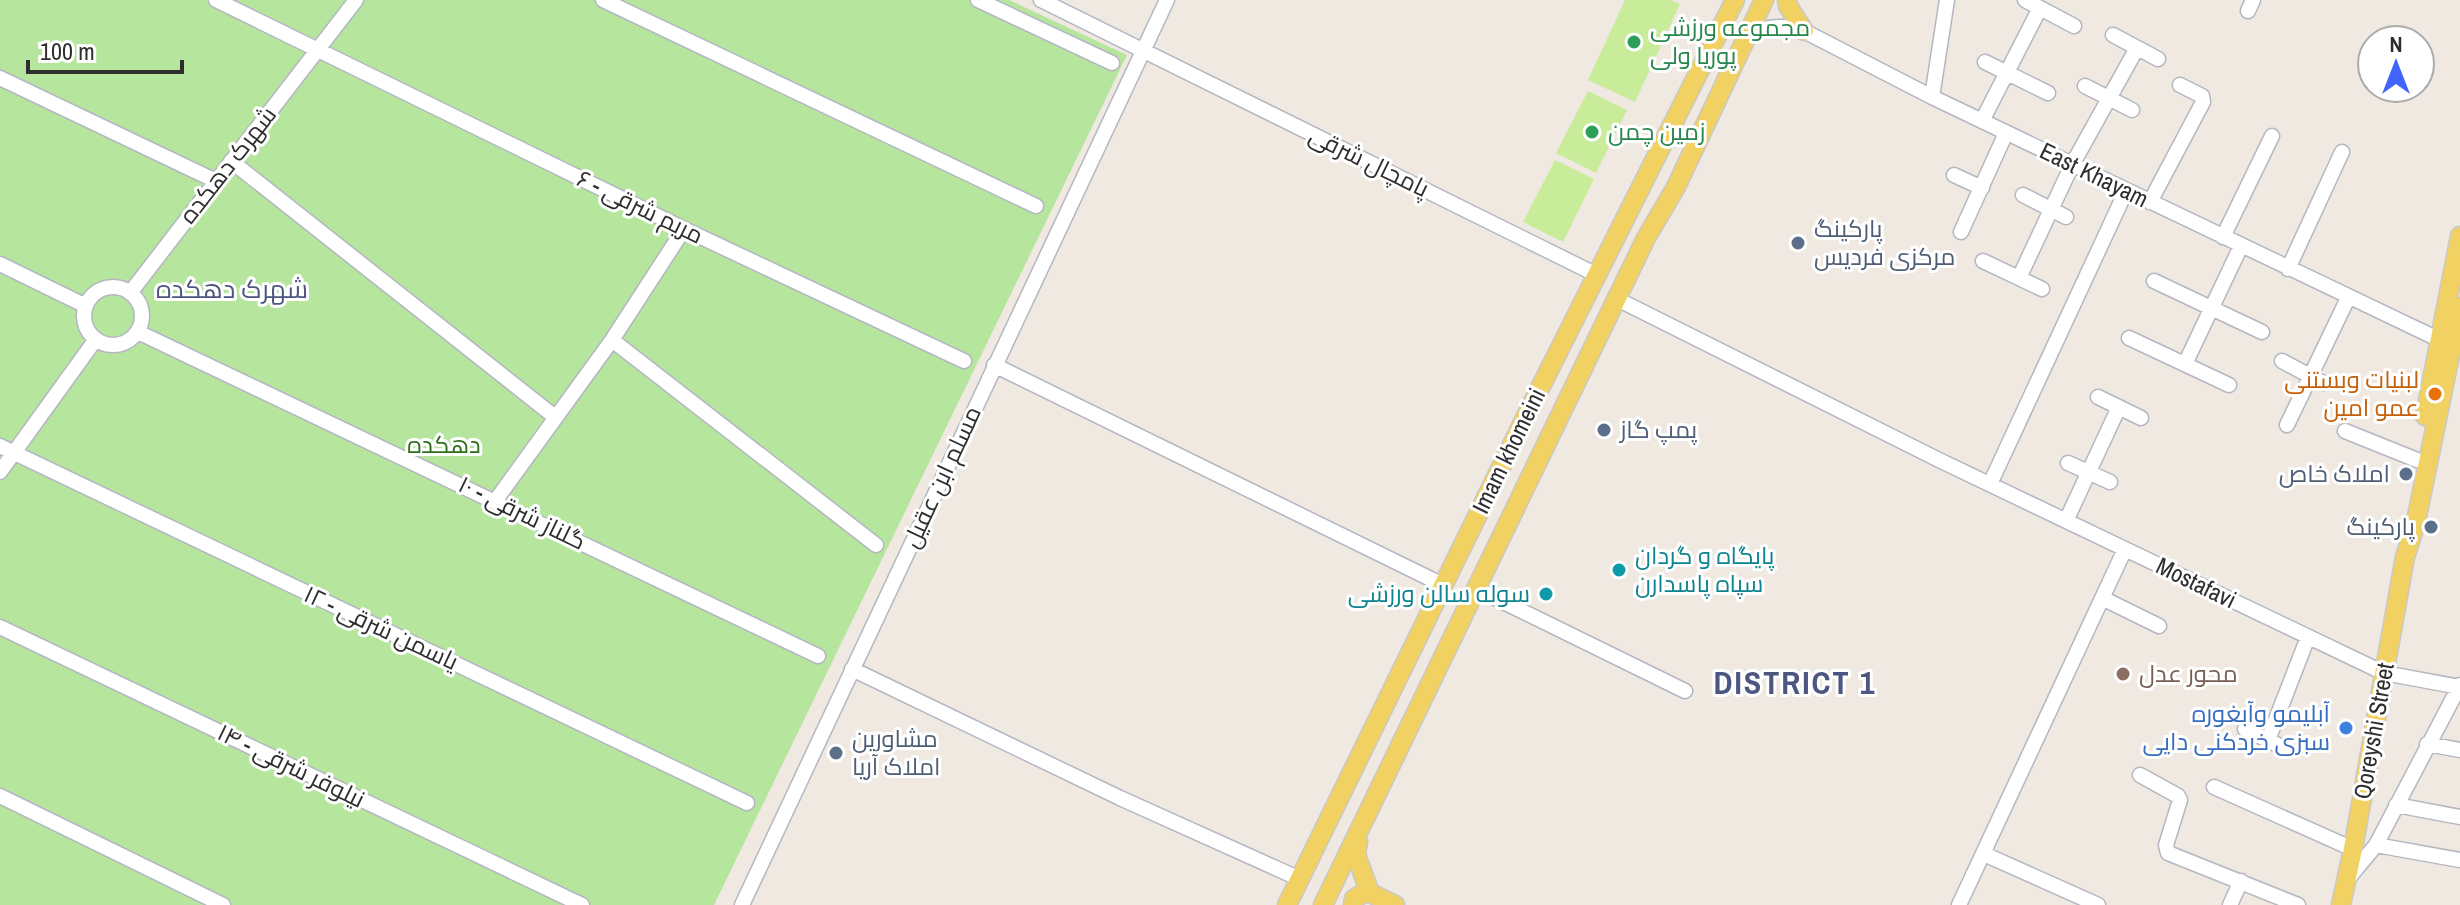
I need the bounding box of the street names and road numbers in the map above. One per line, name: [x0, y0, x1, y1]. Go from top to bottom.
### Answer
street label: شهرک دهکده: [171, 99, 283, 230]
street label: پامچال شرقی: [1304, 118, 1435, 205]
street label: East Khayam: [2035, 134, 2154, 214]
street label: مریم شرقی - ۶: [571, 162, 709, 251]
street label: Imam khomeini: [1464, 383, 1552, 519]
street label: مسلم ابن عقیل: [894, 400, 989, 553]
street label: گلناز شرقی - ۱۰: [453, 467, 591, 557]
street label: Mostafavi: [2151, 549, 2242, 615]
street label: یاسمن شرقی - ۱۲: [299, 577, 464, 677]
street label: Qoreyshi Street: [2345, 660, 2401, 801]
street label: نیلوفر شرقی - ۱۴: [212, 716, 371, 815]

